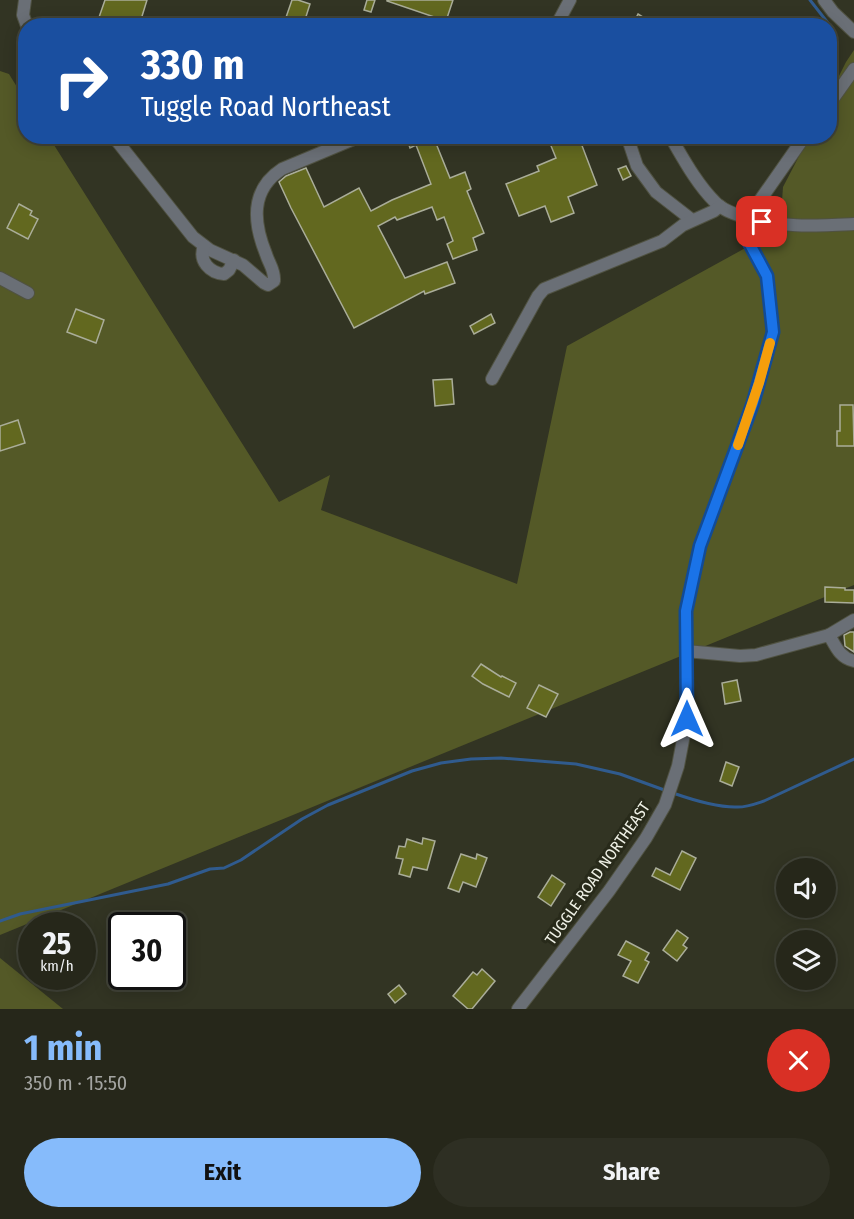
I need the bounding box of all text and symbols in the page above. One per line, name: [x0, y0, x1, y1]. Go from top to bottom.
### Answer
text: 330 m: [141, 40, 244, 90]
icon: right: [42, 42, 120, 120]
text: Tuggle Road Northeast: [141, 91, 390, 123]
pin: [736, 196, 787, 247]
icon: arrive: [745, 205, 778, 238]
position arrow: [655, 687, 719, 751]
street label: TUGGLE ROAD NORTHEAST: [541, 798, 654, 948]
map controls: [776, 858, 836, 990]
button: sound: [776, 858, 836, 918]
speed limit sign: 30: [108, 912, 186, 990]
text: 25: [43, 926, 71, 962]
button: layers: [776, 930, 836, 990]
text: km/h: [40, 957, 74, 975]
text: 1 min: [24, 1026, 102, 1070]
button: close: [767, 1029, 830, 1092]
text: 350 m · 15:50: [24, 1071, 127, 1095]
button: Exit: [24, 1138, 421, 1207]
button: Share: [433, 1138, 830, 1207]

